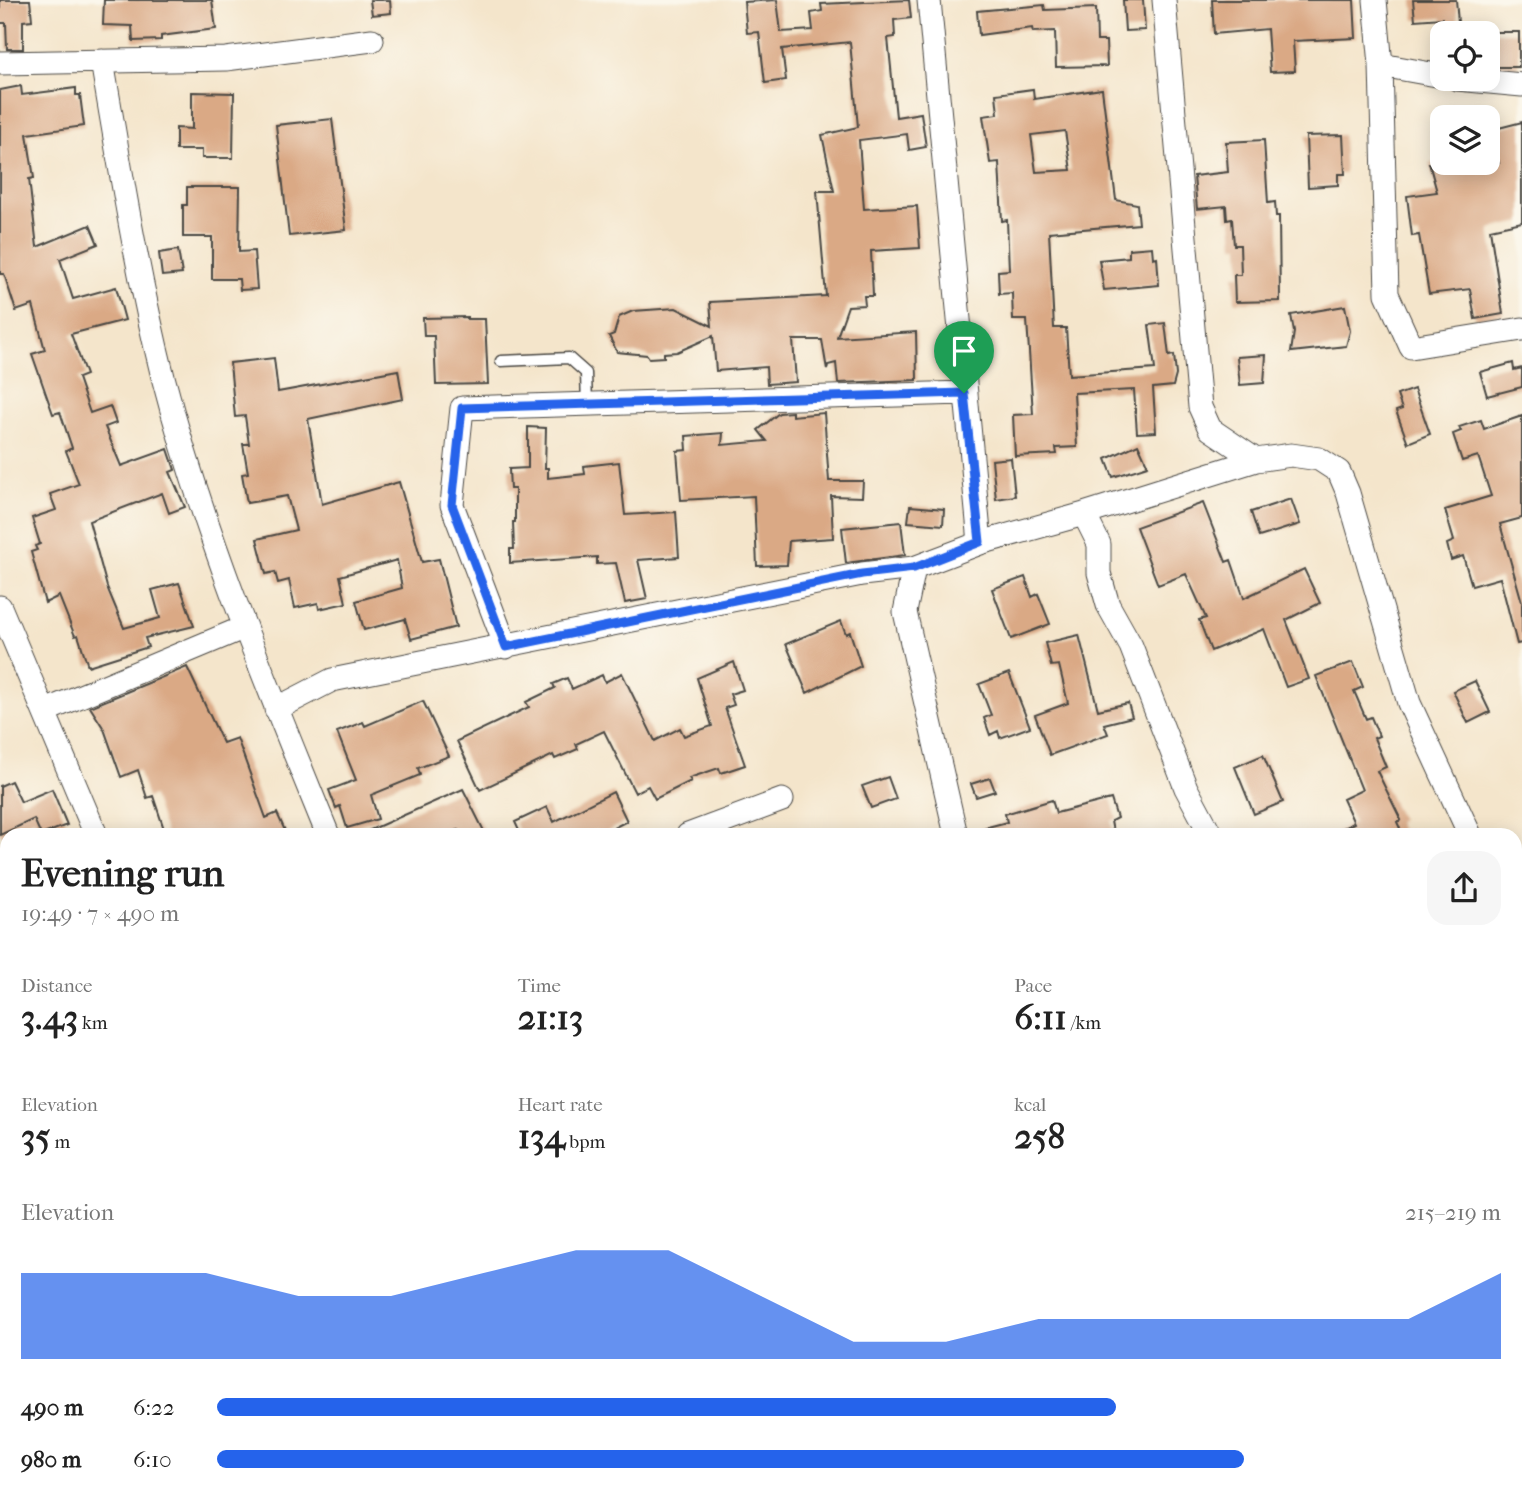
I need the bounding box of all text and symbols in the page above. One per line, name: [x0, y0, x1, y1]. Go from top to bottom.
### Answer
map controls: [1430, 21, 1500, 175]
button: locate: [1430, 21, 1500, 91]
button: layers: [1430, 105, 1500, 175]
pin: [934, 321, 994, 393]
icon: arrive: [945, 332, 983, 370]
text: Evening run: [21, 851, 224, 896]
button: share: [1427, 851, 1501, 925]
text: 19:49 · 7 × 490 m: [21, 900, 179, 927]
text: Distance: [21, 975, 92, 997]
text: Time: [518, 975, 561, 997]
text: Pace: [1014, 975, 1052, 997]
text: 3.43: [21, 997, 78, 1038]
text: 21:13: [518, 997, 583, 1038]
text: 6:11: [1014, 997, 1067, 1038]
text: km: [78, 1012, 108, 1034]
text: /km: [1067, 1012, 1101, 1034]
text: Elevation: [21, 1094, 98, 1116]
text: Heart rate: [518, 1094, 603, 1116]
text: kcal: [1014, 1094, 1046, 1116]
text: 35: [21, 1116, 50, 1157]
text: 134: [518, 1116, 565, 1157]
text: 258: [1014, 1116, 1065, 1157]
text: m: [50, 1131, 70, 1153]
text: bpm: [565, 1131, 605, 1153]
text: Elevation: [21, 1199, 114, 1226]
text: 215–219 m: [1405, 1199, 1501, 1226]
text: 490 m: [21, 1394, 83, 1421]
text: 6:22: [133, 1394, 175, 1421]
text: 980 m: [21, 1446, 81, 1473]
text: 6:10: [133, 1446, 172, 1473]

